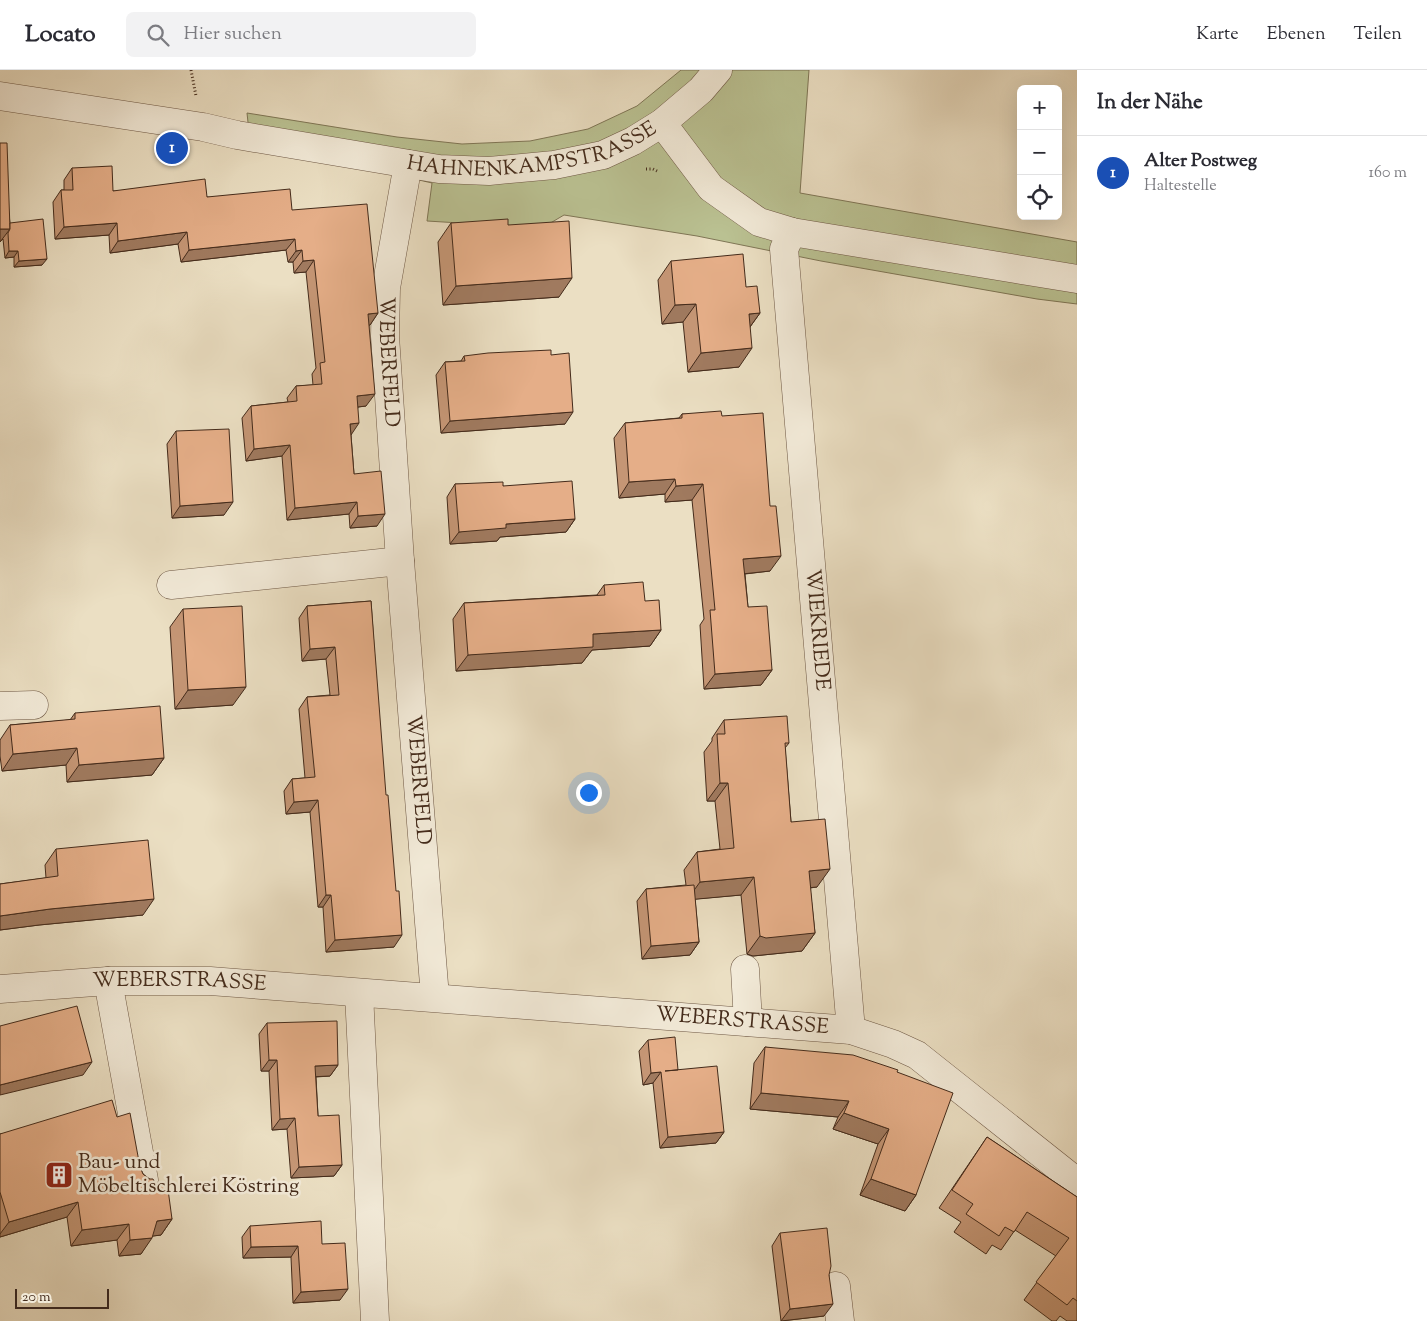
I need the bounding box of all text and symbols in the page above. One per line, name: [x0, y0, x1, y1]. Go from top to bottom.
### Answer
search box: [126, 12, 476, 57]
text: Locato: [25, 18, 96, 52]
icon: search: [144, 21, 172, 49]
text: Hier suchen: [184, 21, 282, 48]
text: Karte: [1196, 22, 1239, 48]
text: Ebenen: [1267, 22, 1326, 48]
text: Teilen: [1354, 22, 1402, 48]
map controls: [1017, 85, 1062, 220]
button: +: [1017, 85, 1062, 130]
text: In der Nähe: [1097, 88, 1203, 118]
street label: HAHNENKAMPSTRASSE: [404, 114, 663, 186]
pin: 1: [156, 129, 188, 167]
button: −: [1017, 130, 1062, 175]
text: Alter Postweg: [1144, 148, 1257, 175]
text: 1: [1110, 162, 1116, 185]
text: 160 m: [1369, 162, 1407, 185]
button: locate: [1017, 175, 1062, 220]
text: Haltestelle: [1144, 175, 1217, 198]
street label: WEBERFELD: [370, 296, 406, 428]
street label: WIEKRIEDE: [797, 568, 837, 692]
street label: WEBERFELD: [397, 714, 438, 846]
your location: [576, 780, 602, 806]
street label: WEBERSTRASSE: [92, 965, 268, 1000]
street label: WEBERSTRASSE: [654, 1000, 830, 1043]
place label: Bau- und Möbeltischlerei Köstring: [78, 1148, 299, 1202]
building icon: Bau- und Möbeltischlerei Köstring: [44, 1160, 74, 1190]
scale bar: [15, 1286, 109, 1309]
text: 20 m: [22, 1288, 51, 1308]

